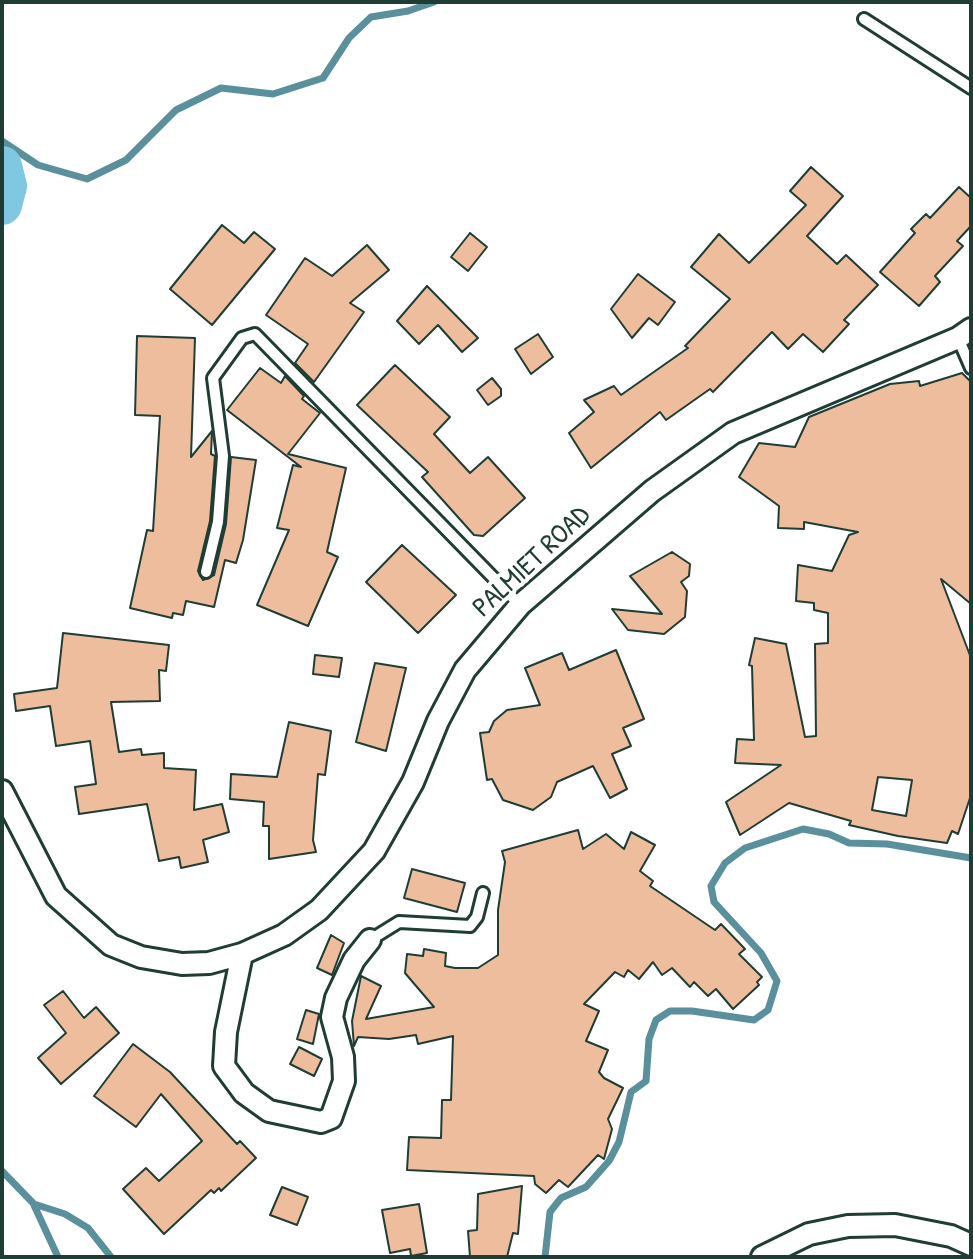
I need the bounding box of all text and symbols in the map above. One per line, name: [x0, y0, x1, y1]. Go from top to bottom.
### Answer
street label: PALMIET ROAD: [466, 499, 598, 625]

